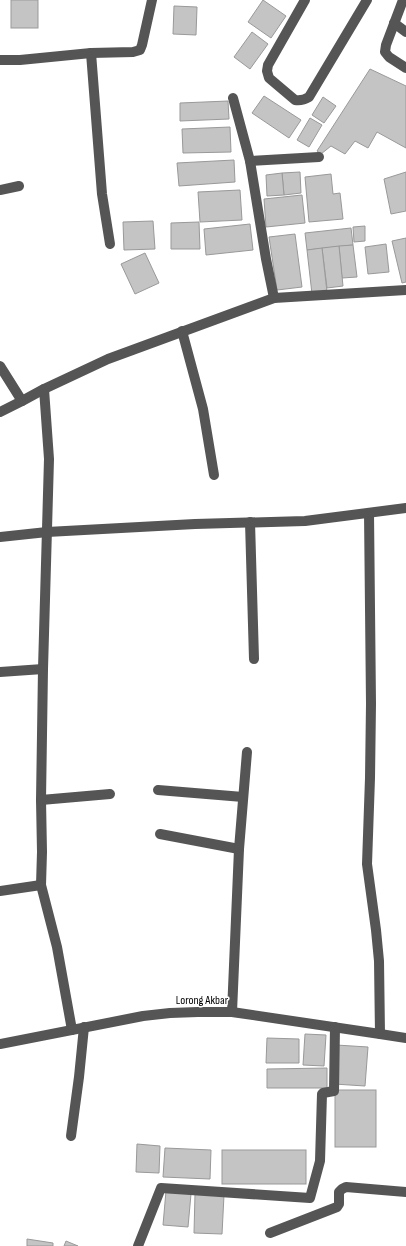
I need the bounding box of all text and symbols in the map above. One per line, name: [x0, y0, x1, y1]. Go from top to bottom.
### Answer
street label: Lorong Akbar: [176, 993, 229, 1008]

